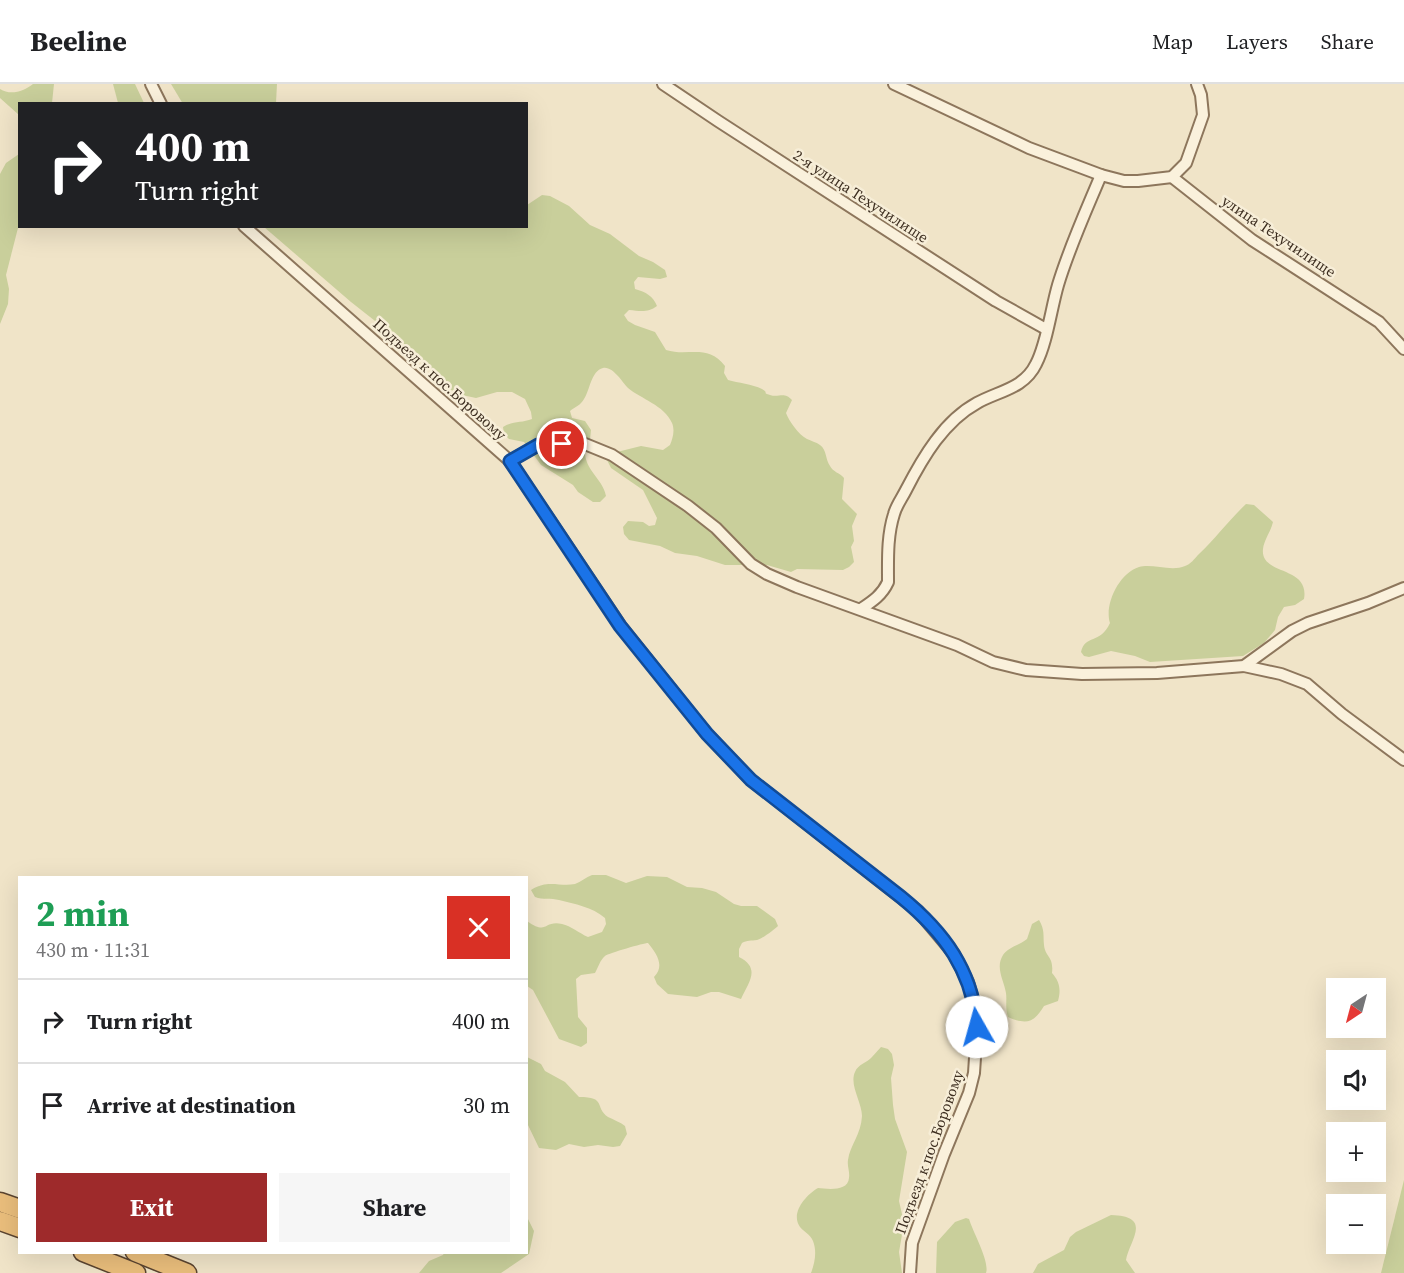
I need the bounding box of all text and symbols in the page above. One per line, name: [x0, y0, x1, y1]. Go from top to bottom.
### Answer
text: Beeline: [30, 22, 127, 60]
text: Map: [1152, 27, 1193, 56]
text: Layers: [1226, 27, 1288, 56]
text: Share: [1321, 27, 1374, 56]
text: 400 m: [135, 117, 250, 175]
icon: right: [36, 126, 114, 204]
street label: 2-я улица Техучилище: [789, 144, 933, 248]
text: Turn right: [135, 172, 259, 209]
street label: улица Техучилище: [1218, 190, 1340, 282]
street label: Подъезд к пос.Боровому: [369, 313, 511, 445]
pin: [536, 418, 587, 469]
icon: arrive: [545, 427, 578, 460]
text: 2 min: [36, 889, 129, 938]
button: close: [447, 896, 510, 959]
text: 430 m · 11:31: [36, 936, 150, 964]
north arrow: [1326, 978, 1386, 1038]
map controls: [1326, 978, 1386, 1254]
position arrow: [945, 995, 1009, 1059]
icon: right: [36, 1005, 69, 1038]
text: Turn right: [87, 1006, 192, 1036]
text: 400 m: [452, 1006, 510, 1036]
button: sound: [1326, 1050, 1386, 1110]
street label: Подъезд к пос.Боровому: [890, 1067, 969, 1237]
icon: arrive: [36, 1089, 69, 1122]
text: Arrive at destination: [87, 1090, 296, 1120]
text: 30 m: [463, 1090, 510, 1120]
button: +: [1326, 1122, 1386, 1182]
button: Exit: [36, 1173, 267, 1242]
button: Share: [279, 1173, 510, 1242]
button: −: [1326, 1194, 1386, 1254]

